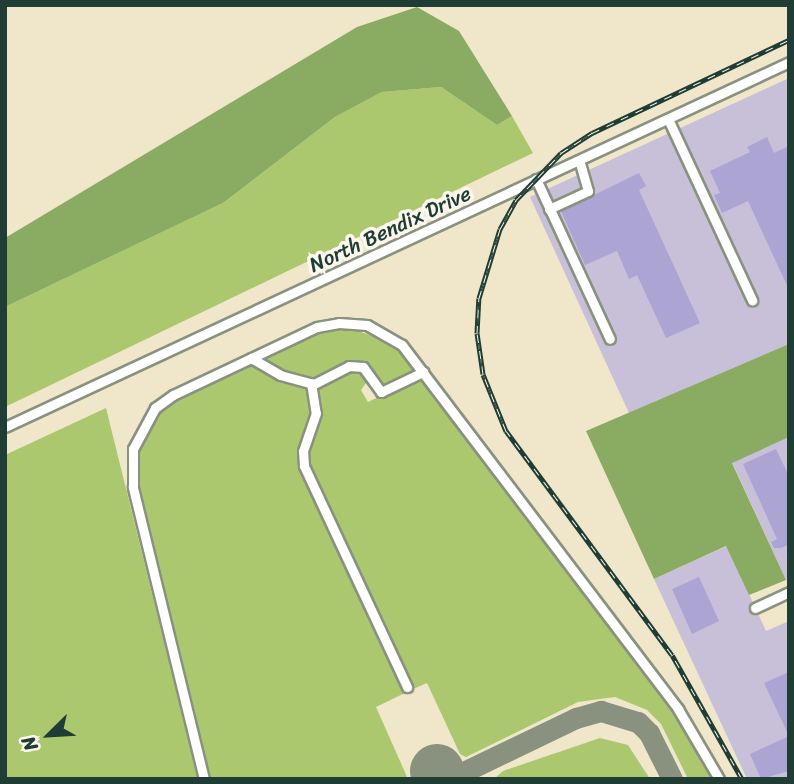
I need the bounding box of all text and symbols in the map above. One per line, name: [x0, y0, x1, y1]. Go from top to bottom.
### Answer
street label: North Bendix Drive: [305, 181, 475, 277]
north arrow: [14, 700, 84, 770]
text: N: [12, 731, 47, 756]

